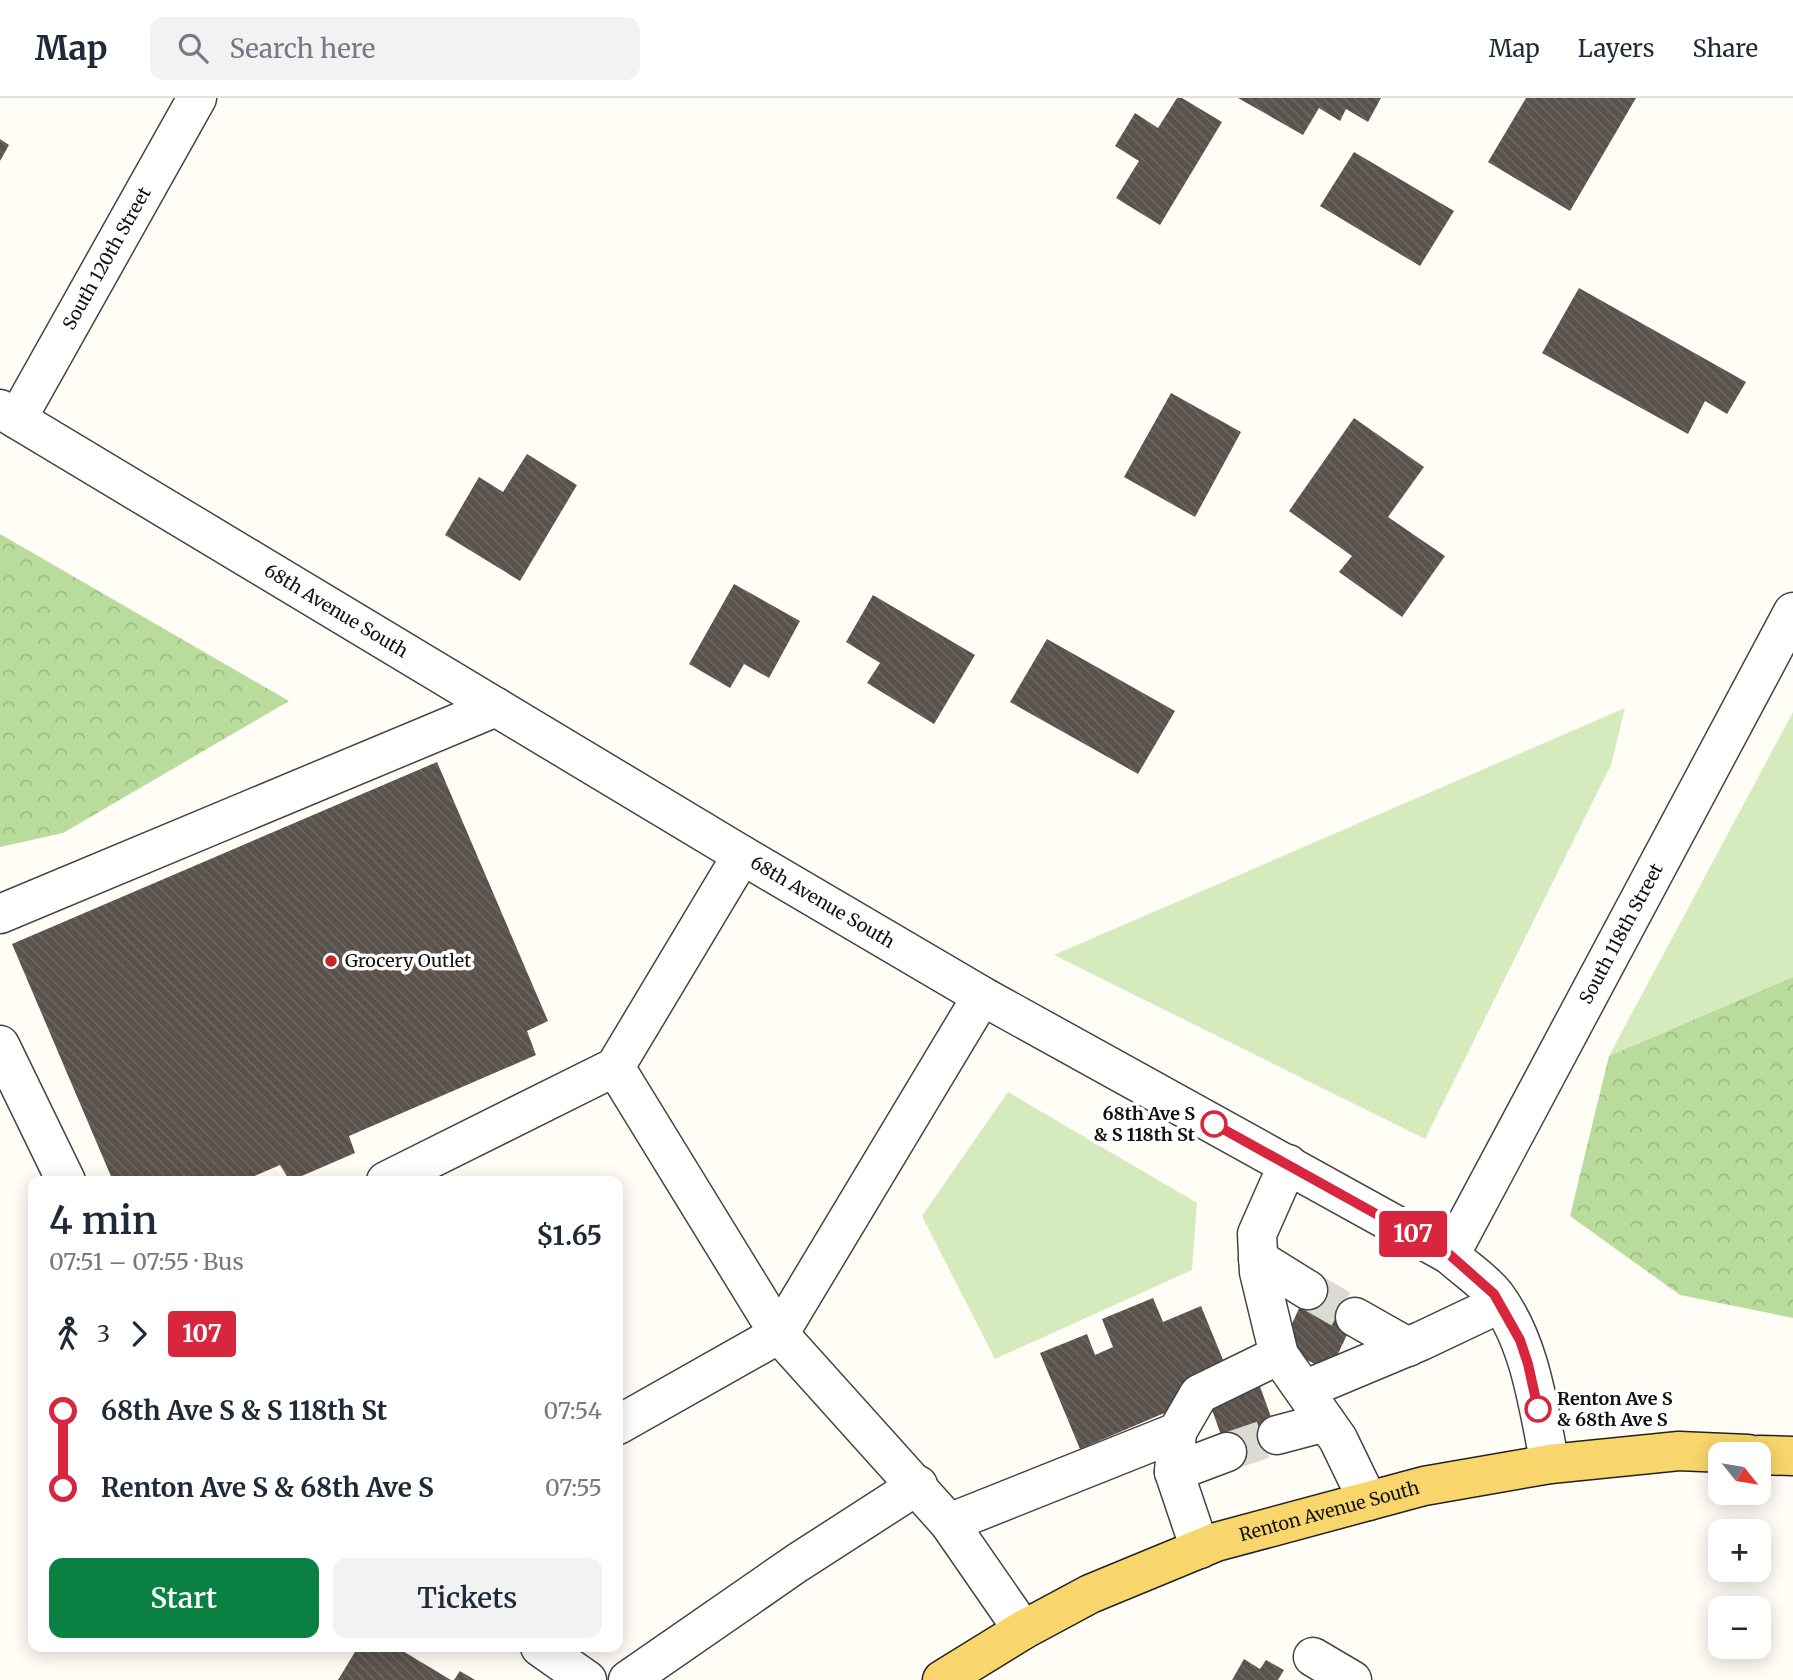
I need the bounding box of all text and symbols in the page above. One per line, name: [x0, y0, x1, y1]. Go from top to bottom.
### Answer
search box: [150, 17, 640, 80]
text: Map: [35, 28, 108, 69]
icon: search: [174, 29, 212, 67]
text: Search here: [230, 32, 375, 65]
text: Map: [1489, 33, 1540, 64]
text: Layers: [1578, 33, 1654, 64]
text: Share: [1692, 33, 1758, 64]
street label: South 120th Street: [57, 183, 156, 334]
street label: 68th Avenue South: [260, 559, 412, 663]
street label: 68th Avenue South: [746, 850, 899, 953]
street label: South 118th Street: [1574, 859, 1668, 1008]
place label: Grocery Outlet: [345, 949, 471, 972]
marker: Grocery Outlet: [323, 953, 339, 969]
place label: 68th Ave S & S 118th St: [1094, 1102, 1196, 1146]
marker: 68th Ave S & S 118th St: [1201, 1111, 1227, 1137]
text: 4 min: [49, 1197, 158, 1244]
line badge: 107: [1373, 1211, 1453, 1257]
text: 107: [1393, 1218, 1433, 1249]
text: $1.65: [536, 1219, 602, 1252]
text: 07:51 – 07:55 · Bus: [49, 1247, 244, 1276]
icon: walk: [49, 1315, 87, 1353]
icon: forward: [120, 1315, 158, 1353]
text: 107: [182, 1318, 222, 1349]
text: 3: [97, 1319, 110, 1348]
place label: Renton Ave S & 68th Ave S: [1557, 1387, 1673, 1431]
text: 68th Ave S & S 118th St: [101, 1394, 387, 1427]
text: 07:54: [543, 1396, 602, 1425]
marker: Renton Ave S & 68th Ave S: [1525, 1396, 1551, 1422]
north arrow: [1708, 1442, 1771, 1505]
map controls: [1708, 1442, 1771, 1659]
text: Renton Ave S & 68th Ave S: [101, 1471, 434, 1504]
text: 07:55: [545, 1473, 602, 1502]
street label: Renton Avenue South: [1237, 1476, 1422, 1546]
button: +: [1708, 1519, 1771, 1582]
button: Start: [49, 1558, 319, 1638]
button: Tickets: [333, 1558, 602, 1638]
button: −: [1708, 1596, 1771, 1659]

